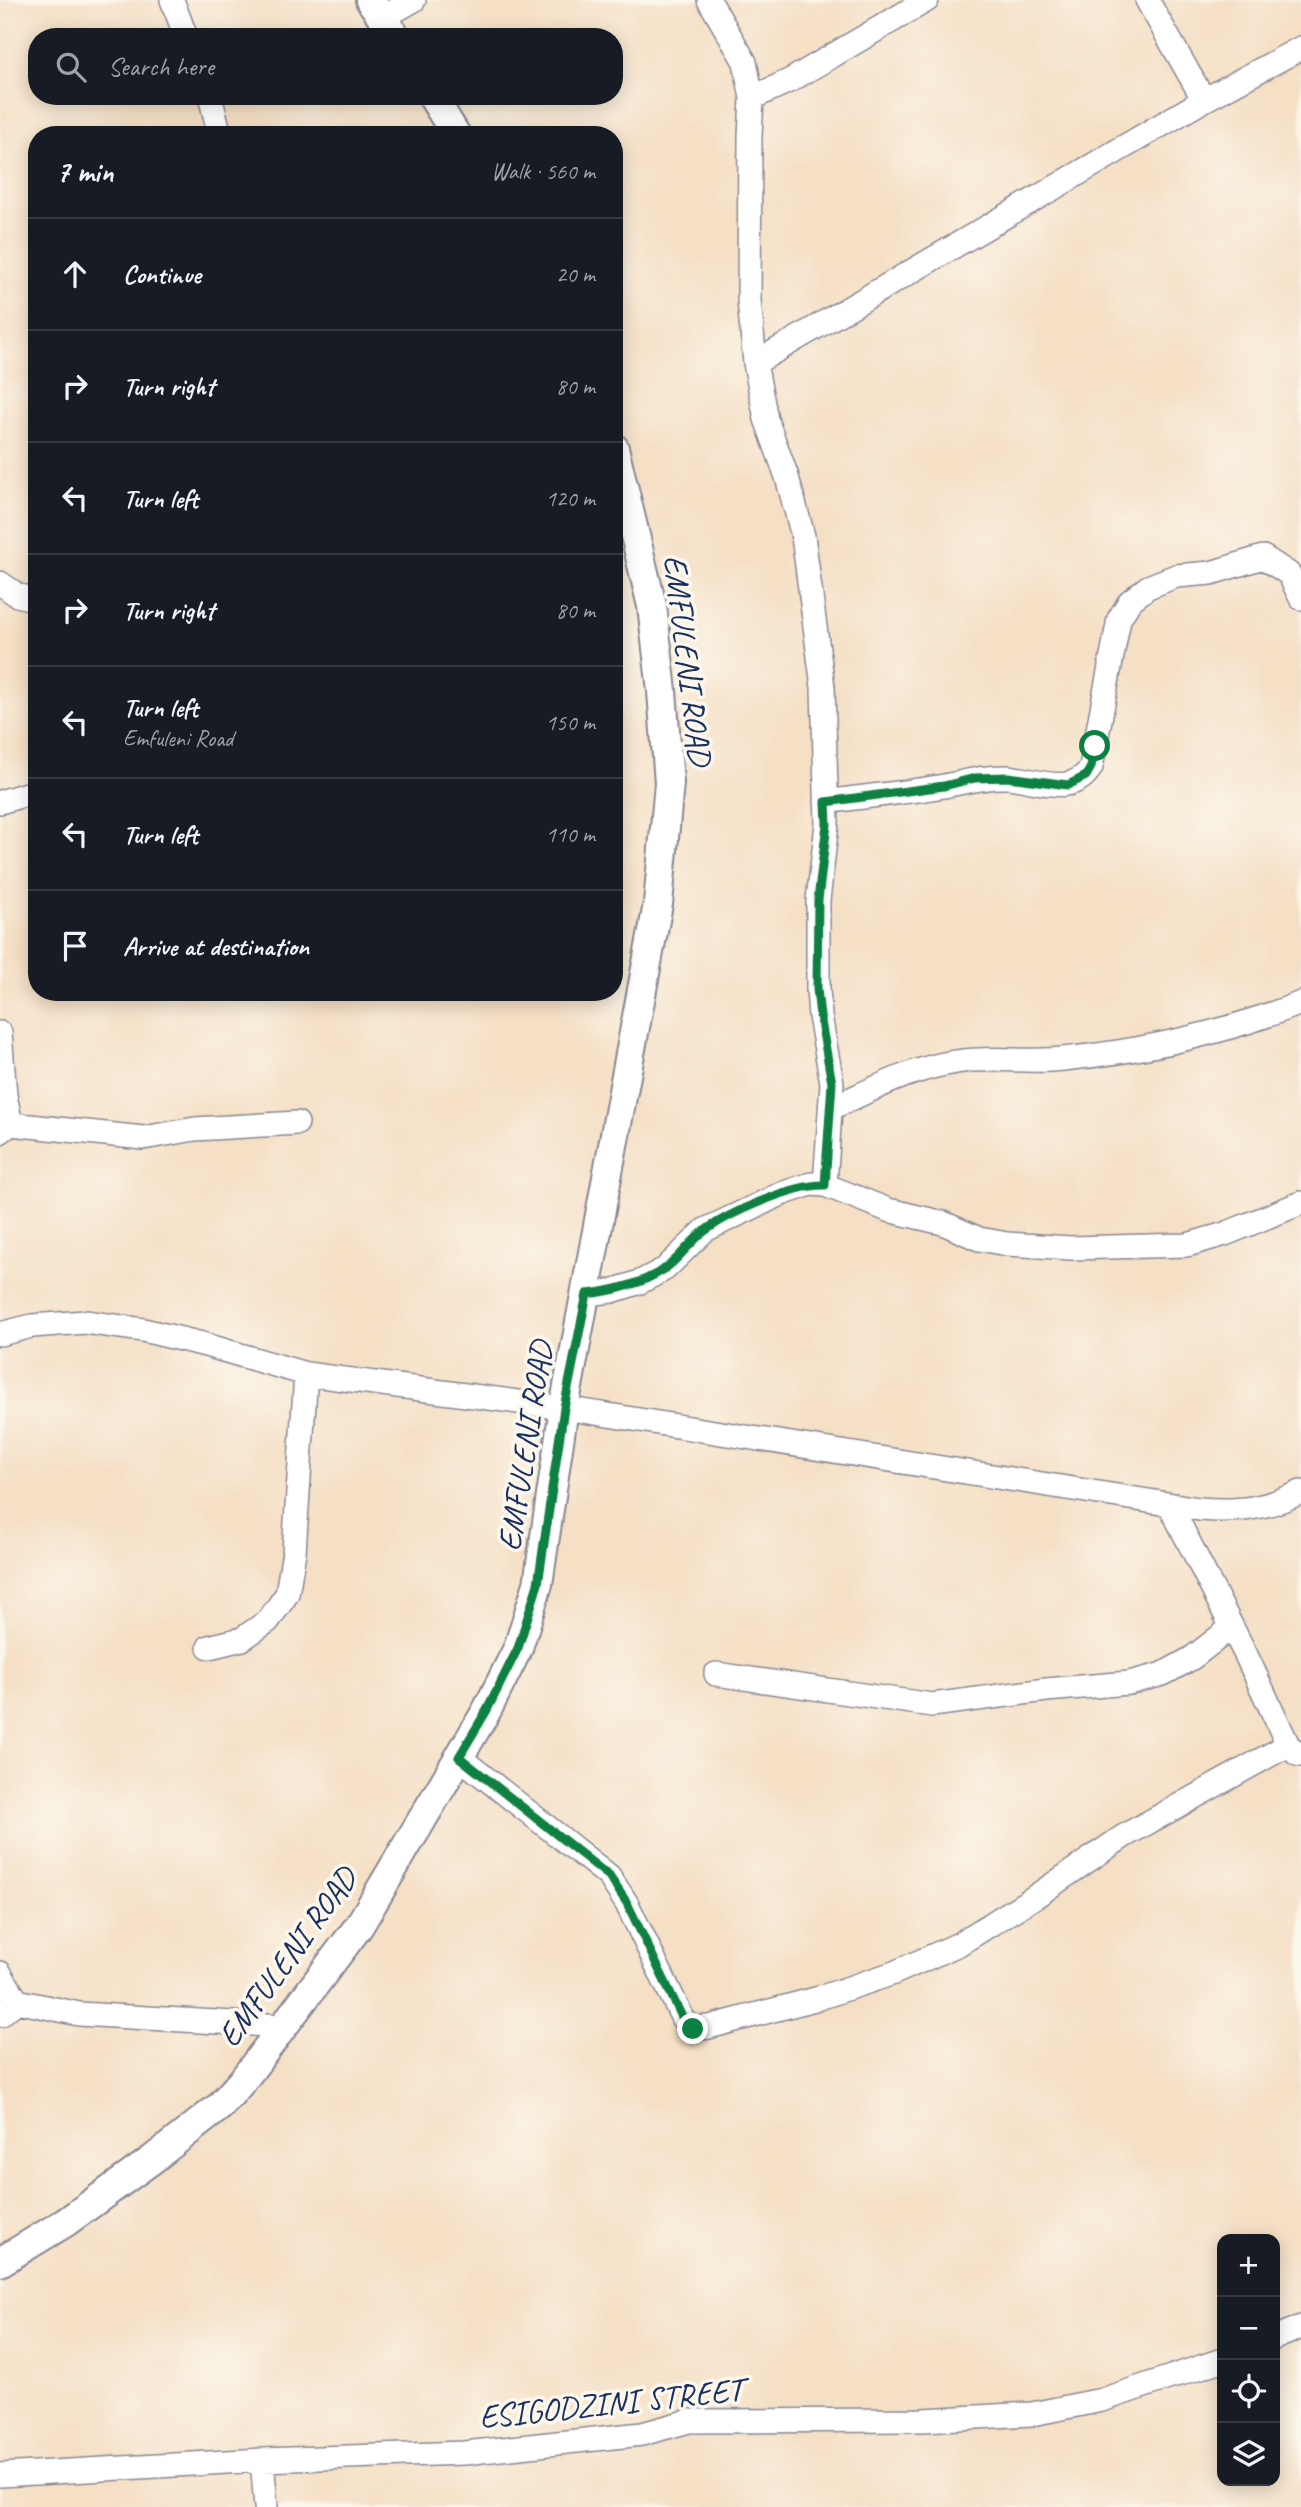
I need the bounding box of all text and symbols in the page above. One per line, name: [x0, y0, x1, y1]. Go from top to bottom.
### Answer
search box: [28, 28, 623, 105]
icon: search: [52, 48, 90, 86]
text: Search here: [108, 50, 214, 83]
text: 7 min: [56, 153, 113, 191]
text: Walk · 560 m: [491, 157, 595, 186]
icon: ahead: [56, 255, 94, 293]
text: Continue: [123, 258, 201, 291]
text: 20 m: [556, 260, 595, 289]
icon: right: [56, 367, 94, 405]
text: Turn right: [123, 370, 214, 403]
text: 80 m: [556, 372, 595, 401]
icon: left: [56, 479, 94, 517]
text: Turn left: [123, 482, 198, 515]
text: 120 m: [546, 484, 595, 513]
street label: EMFULENI ROAD: [654, 553, 722, 770]
icon: right: [56, 591, 94, 629]
text: Turn right: [123, 594, 214, 627]
text: 80 m: [556, 596, 595, 625]
text: Turn left: [123, 691, 198, 724]
icon: left: [56, 703, 94, 741]
text: 150 m: [546, 708, 595, 737]
text: Emfuleni Road: [123, 724, 233, 753]
route start: [1079, 730, 1110, 761]
icon: left: [56, 815, 94, 853]
text: Turn left: [123, 818, 198, 851]
text: 110 m: [546, 820, 595, 849]
icon: arrive: [56, 927, 94, 965]
text: Arrive at destination: [123, 930, 309, 963]
street label: EMFULENI ROAD: [488, 1335, 563, 1554]
street label: EMFULENI ROAD: [208, 1857, 368, 2055]
route end: [677, 2013, 708, 2044]
map controls: [1217, 2234, 1280, 2486]
button: +: [1217, 2234, 1280, 2297]
button: −: [1217, 2297, 1280, 2360]
button: locate: [1217, 2360, 1280, 2423]
street label: ESIGODZINI STREET: [477, 2367, 753, 2438]
button: layers: [1217, 2423, 1280, 2486]

